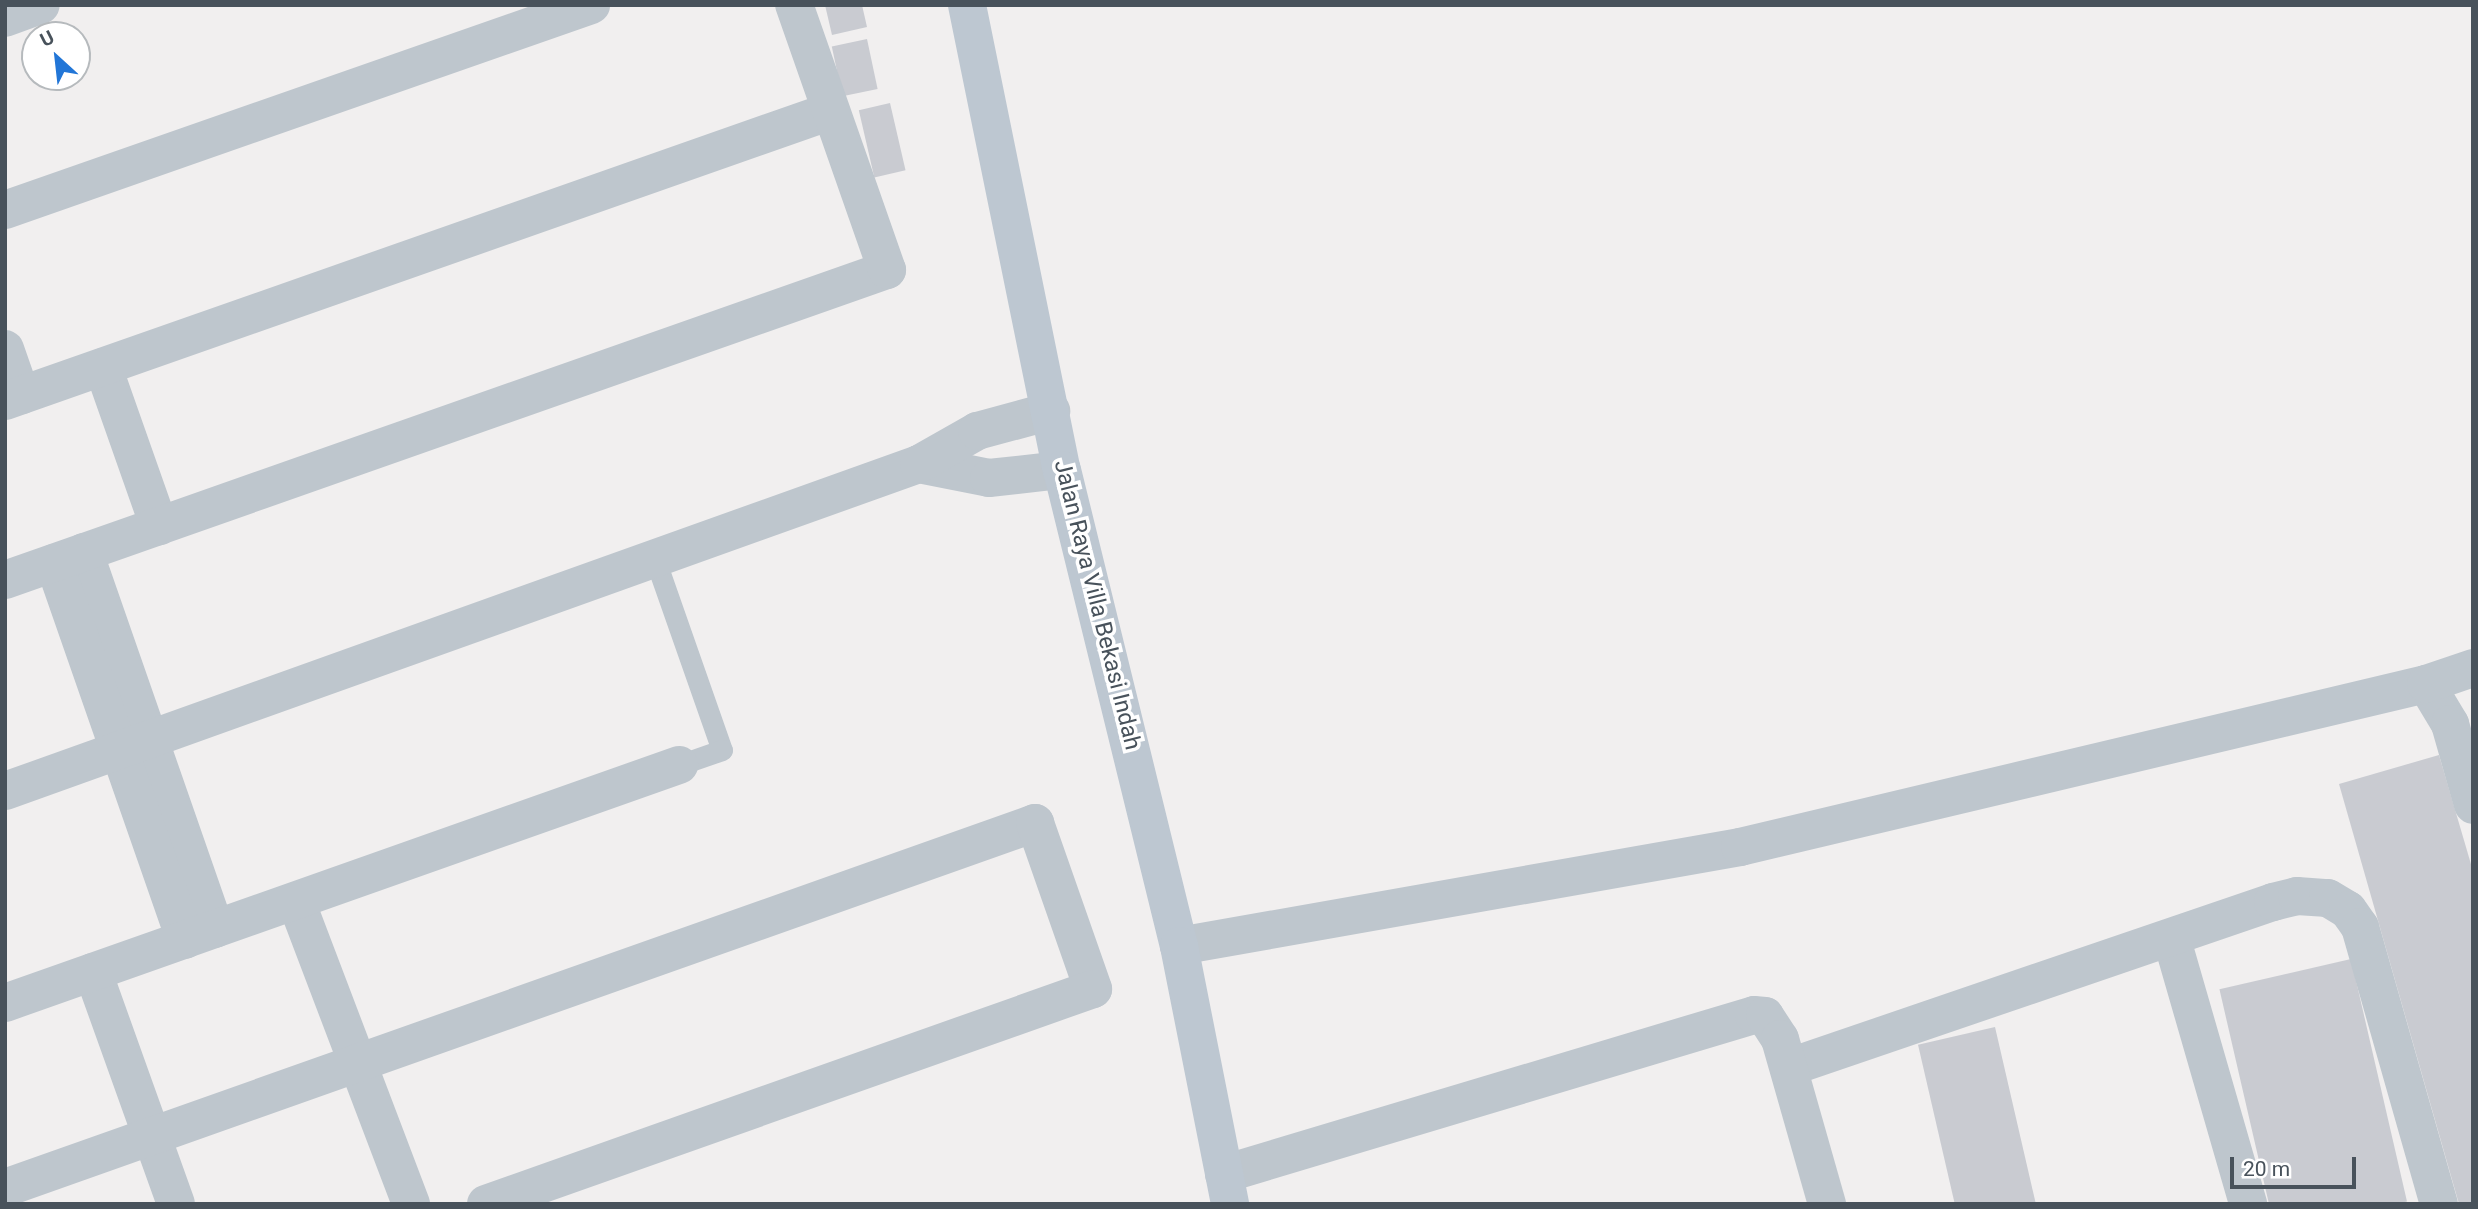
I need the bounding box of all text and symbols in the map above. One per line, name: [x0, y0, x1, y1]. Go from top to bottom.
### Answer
north arrow: [21, 21, 91, 91]
text: U: [36, 26, 58, 52]
street label: Jalan Raya Villa Bekasi Indah: [1048, 457, 1146, 753]
scale bar: [2233, 1142, 2359, 1186]
text: 20 m: [2243, 1157, 2290, 1181]

